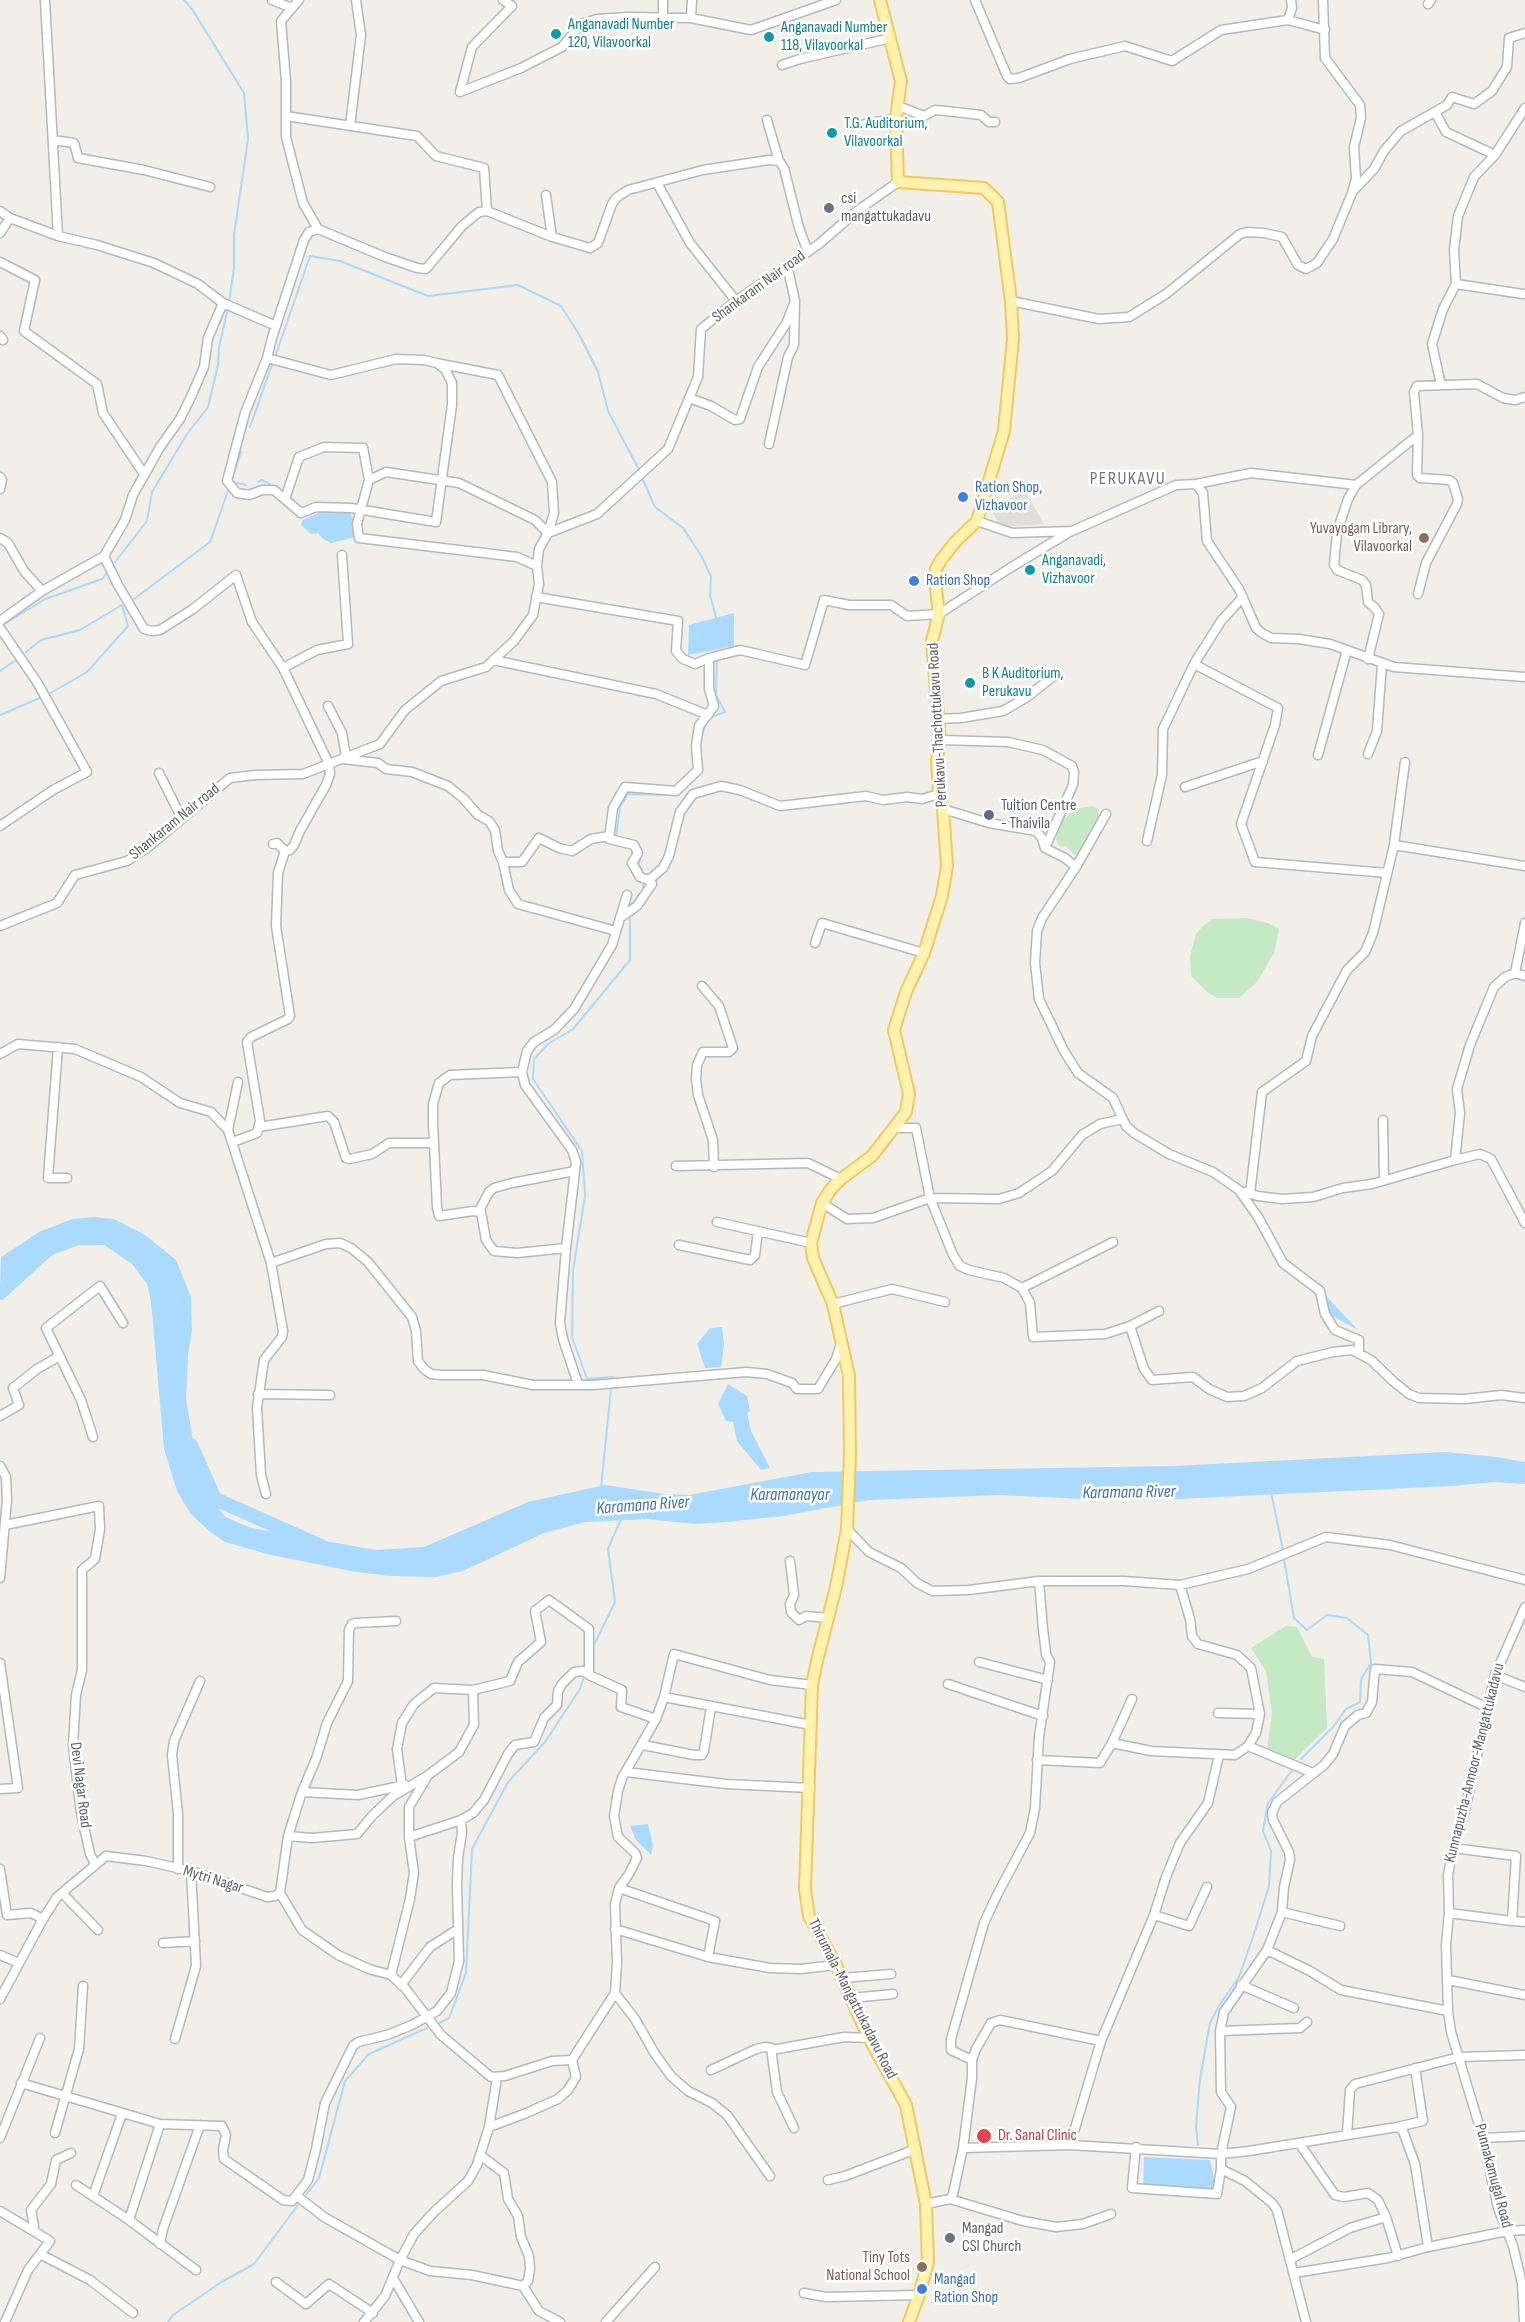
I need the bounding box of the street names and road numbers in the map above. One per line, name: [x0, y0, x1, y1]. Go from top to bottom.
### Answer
street label: Shankaram Nair road: [709, 247, 809, 327]
street label: Perukavu-Thachottukavu Road: [924, 642, 952, 808]
street label: Shankaram Nair road: [126, 780, 224, 864]
street label: Kunnapuzha-Annoor-Mangattukadavu: [1441, 1661, 1509, 1865]
street label: Devi Nagar Road: [65, 1741, 95, 1829]
street label: Mytri Nagar: [181, 1862, 245, 1898]
street label: Thirumala-Mangattukadavu Road: [803, 1916, 901, 2082]
street label: Punnakamugal Road: [1470, 2122, 1516, 2230]

